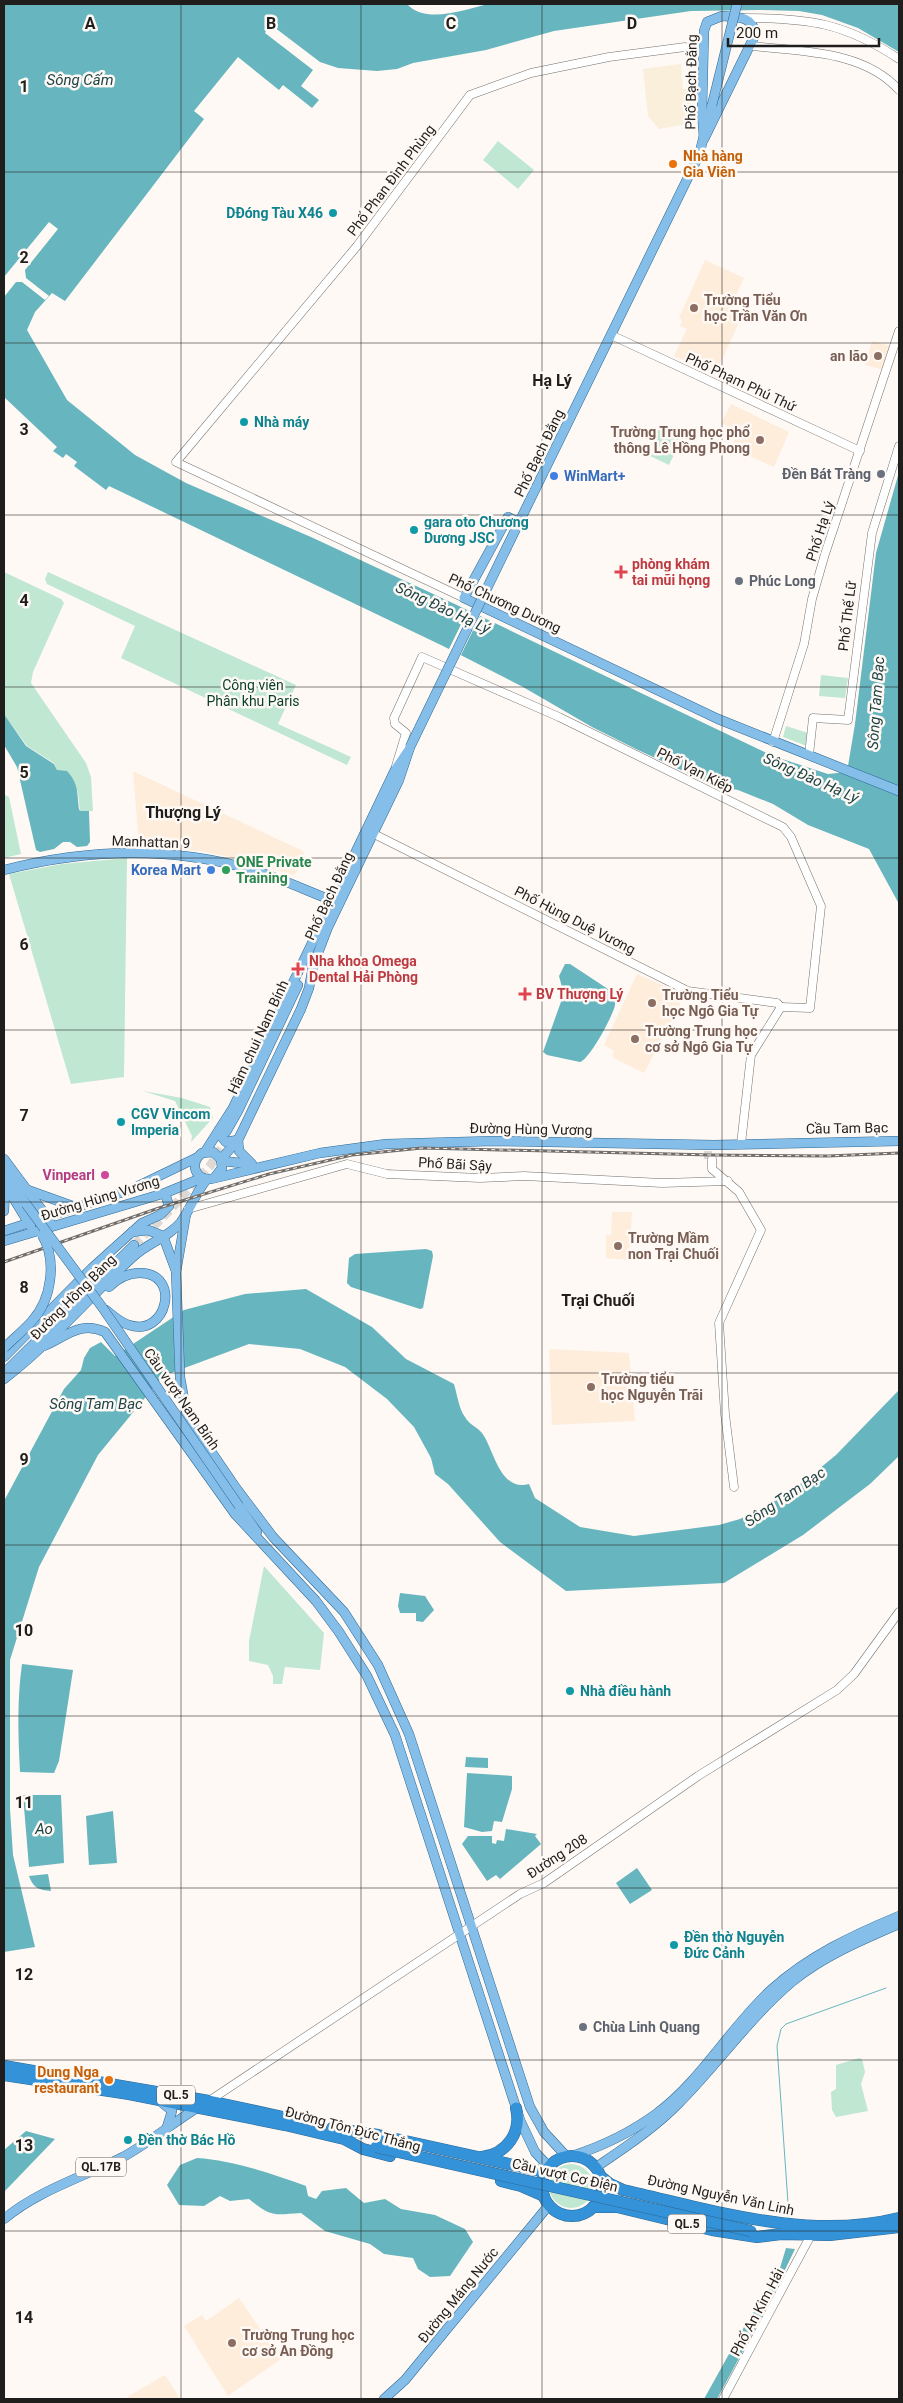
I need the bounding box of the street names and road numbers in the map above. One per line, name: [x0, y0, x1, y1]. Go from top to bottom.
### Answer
street label: Phố Bạch Đằng: [682, 34, 700, 130]
street label: Phố Phan Đình Phùng: [344, 121, 438, 239]
street label: Phố Phạm Phú Thứ: [683, 349, 799, 415]
street label: Phố Bạch Đằng: [511, 407, 567, 499]
street label: Phố Hạ Lý: [803, 499, 837, 563]
street label: Phố Chương Dương: [446, 570, 564, 636]
street label: Phố Thế Lữ: [835, 580, 859, 652]
street label: Phố Vạn Kiếp: [654, 744, 736, 796]
street label: Manhattan 9: [111, 833, 191, 851]
street label: Phố Bạch Đằng: [302, 849, 356, 943]
street label: Phố Hùng Duệ Vương: [512, 883, 638, 957]
street label: Hầm chui Nam Bính: [225, 977, 291, 1097]
street label: Cầu Tam Bạc: [806, 1119, 888, 1137]
street label: Đường Hùng Vương: [469, 1120, 593, 1138]
street label: Phố Bãi Sậy: [418, 1154, 493, 1174]
street label: Đường Hùng Vương: [39, 1172, 161, 1224]
street label: Đường Hồng Bàng: [27, 1251, 119, 1343]
street label: Cầu vượt Nam Bính: [141, 1345, 223, 1453]
street label: Đường 208: [524, 1831, 590, 1881]
road number: QL.5: [157, 2086, 195, 2104]
street label: Đường Tôn Đức Thắng: [284, 2103, 422, 2155]
street label: Cầu vượt Cơ Điện: [511, 2155, 619, 2195]
road number: QL.17B: [76, 2158, 126, 2176]
street label: Đường Nguyễn Văn Linh: [646, 2172, 796, 2218]
road number: QL.5: [668, 2214, 706, 2234]
street label: Đường Máng Nước: [415, 2244, 501, 2346]
street label: Phố An Kim Hải: [727, 2265, 787, 2359]

